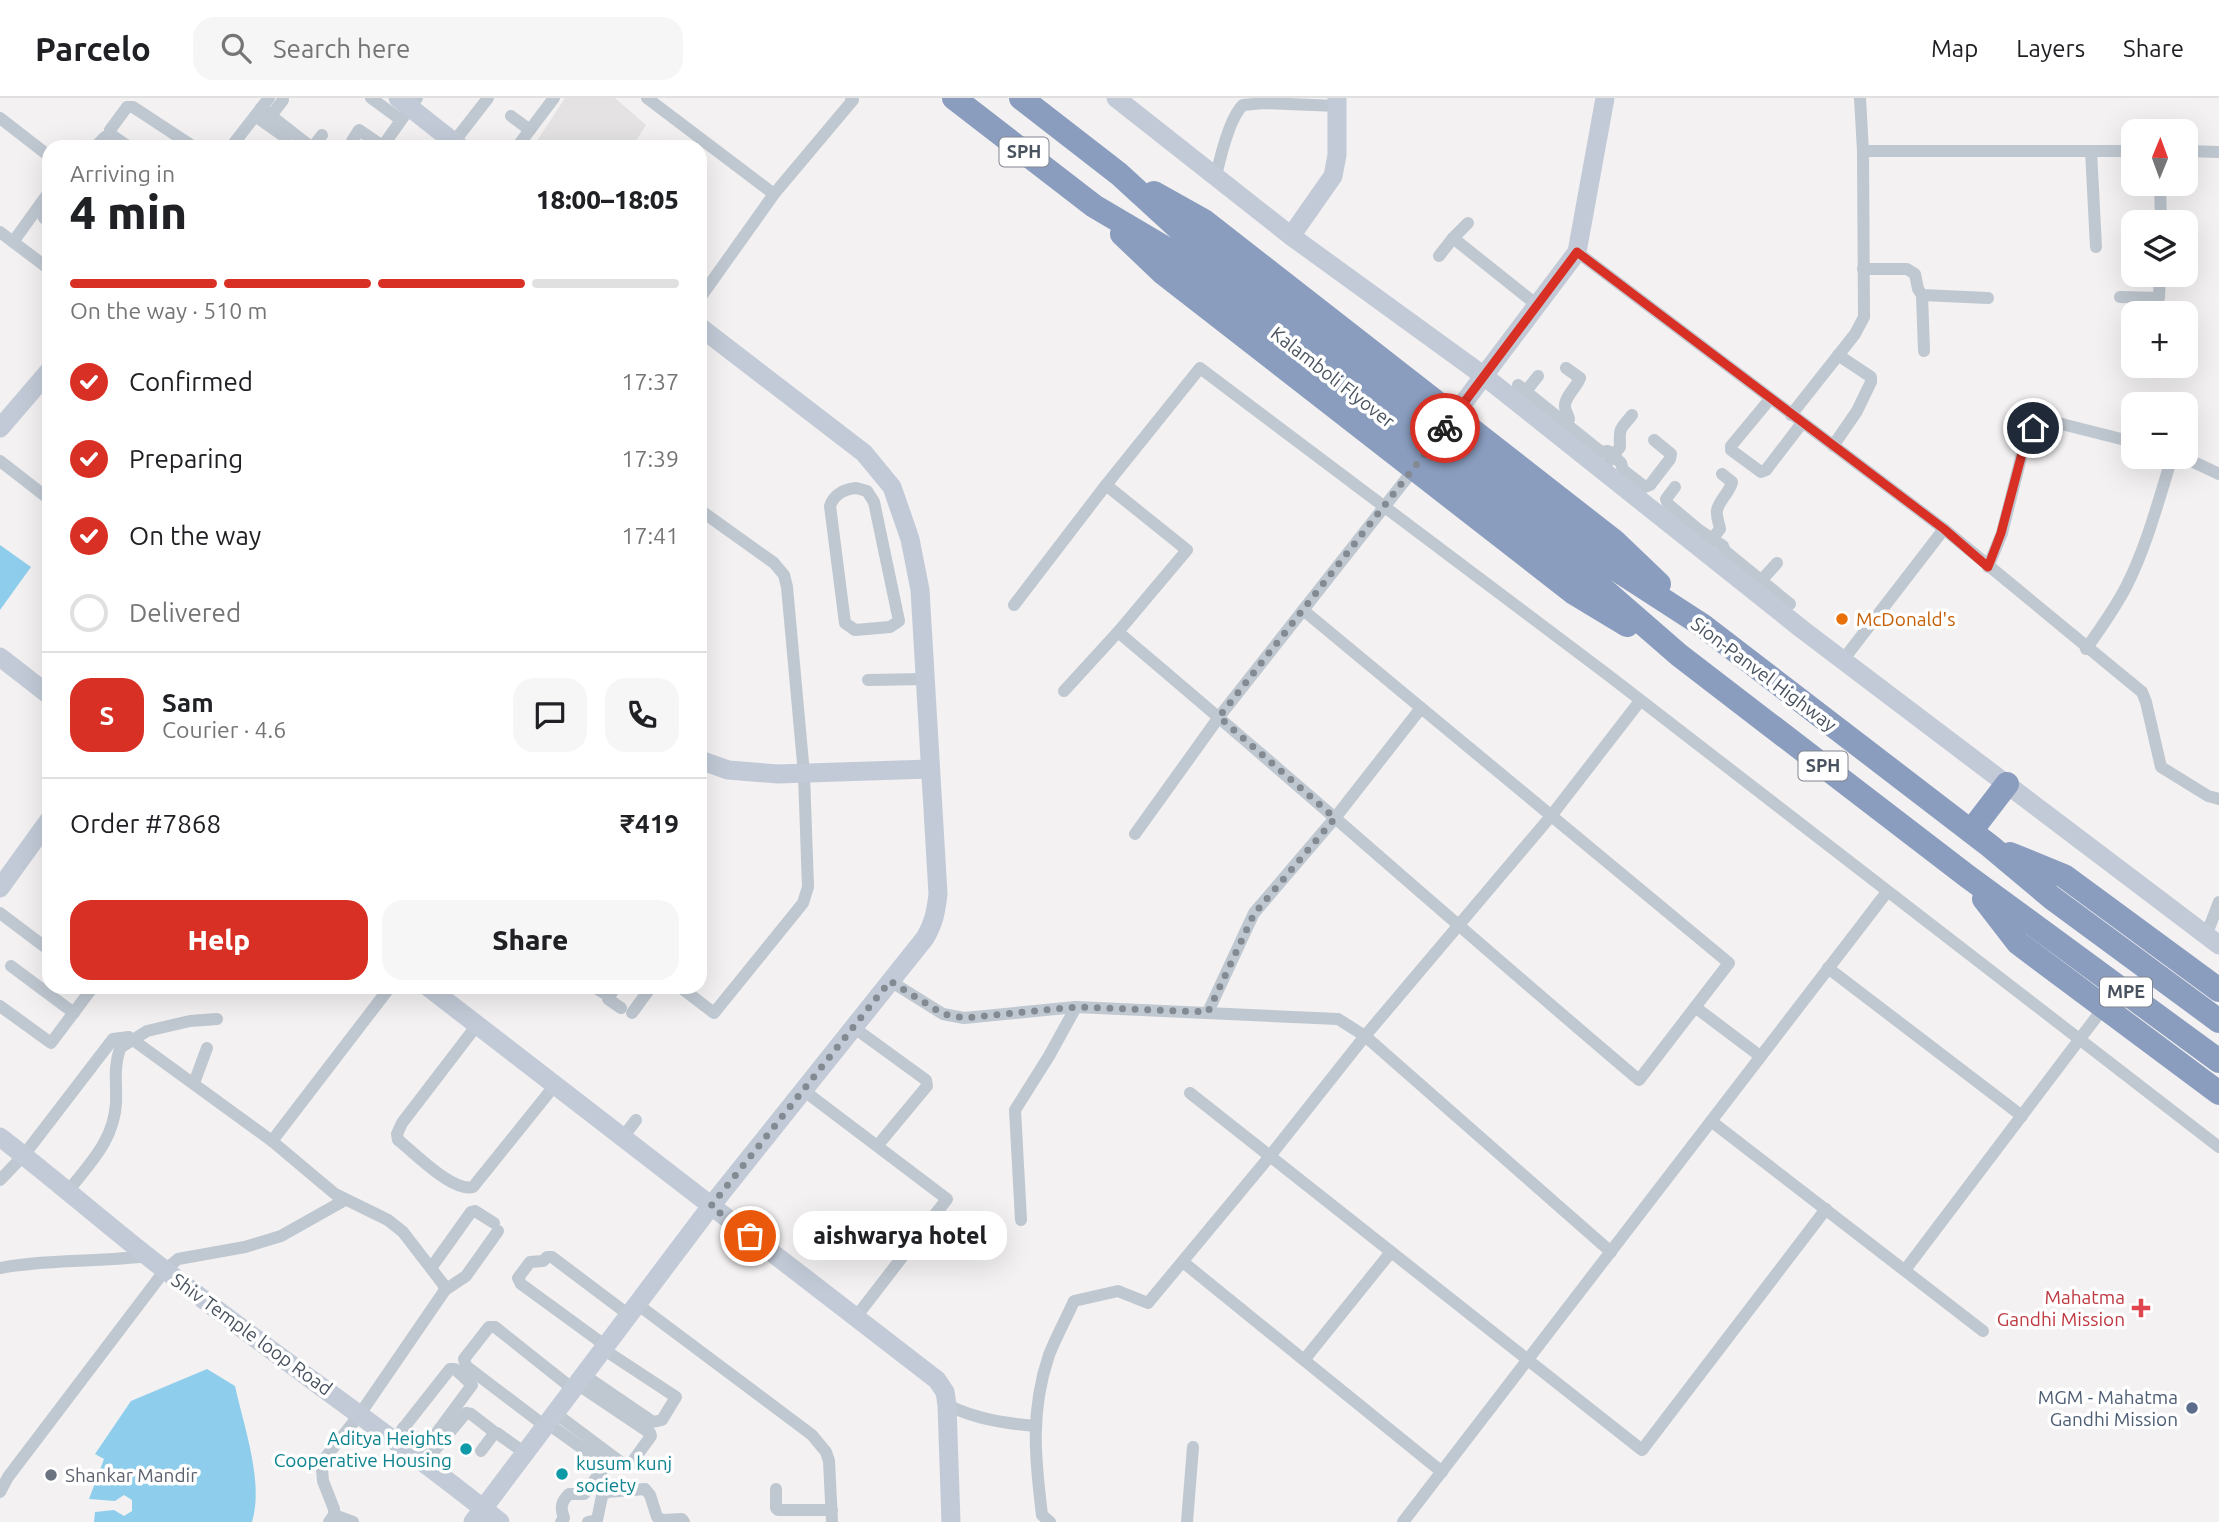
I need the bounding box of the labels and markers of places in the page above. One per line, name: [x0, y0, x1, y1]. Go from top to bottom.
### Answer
pin: [2003, 398, 2063, 458]
place label: McDonald's: [1856, 608, 1955, 630]
marker: McDonald's: [1834, 611, 1850, 627]
pin: [720, 1206, 780, 1266]
callout: aishwarya hotel: [792, 1212, 1006, 1260]
place label: Mahatma Gandhi Mission: [1997, 1286, 2125, 1330]
marker: Mahatma Gandhi Mission: [2131, 1298, 2151, 1318]
place label: MGM - Mahatma Gandhi Mission: [2038, 1386, 2178, 1430]
marker: MGM - Mahatma Gandhi Mission: [2184, 1400, 2200, 1416]
place label: Aditya Heights Cooperative Housing: [274, 1427, 452, 1471]
marker: Aditya Heights Cooperative Housing: [458, 1441, 474, 1457]
place label: kusum kunj society: [576, 1452, 672, 1496]
place label: Shankar Mandir: [65, 1464, 197, 1486]
marker: kusum kunj society: [554, 1466, 570, 1482]
marker: Shankar Mandir: [43, 1467, 59, 1483]

